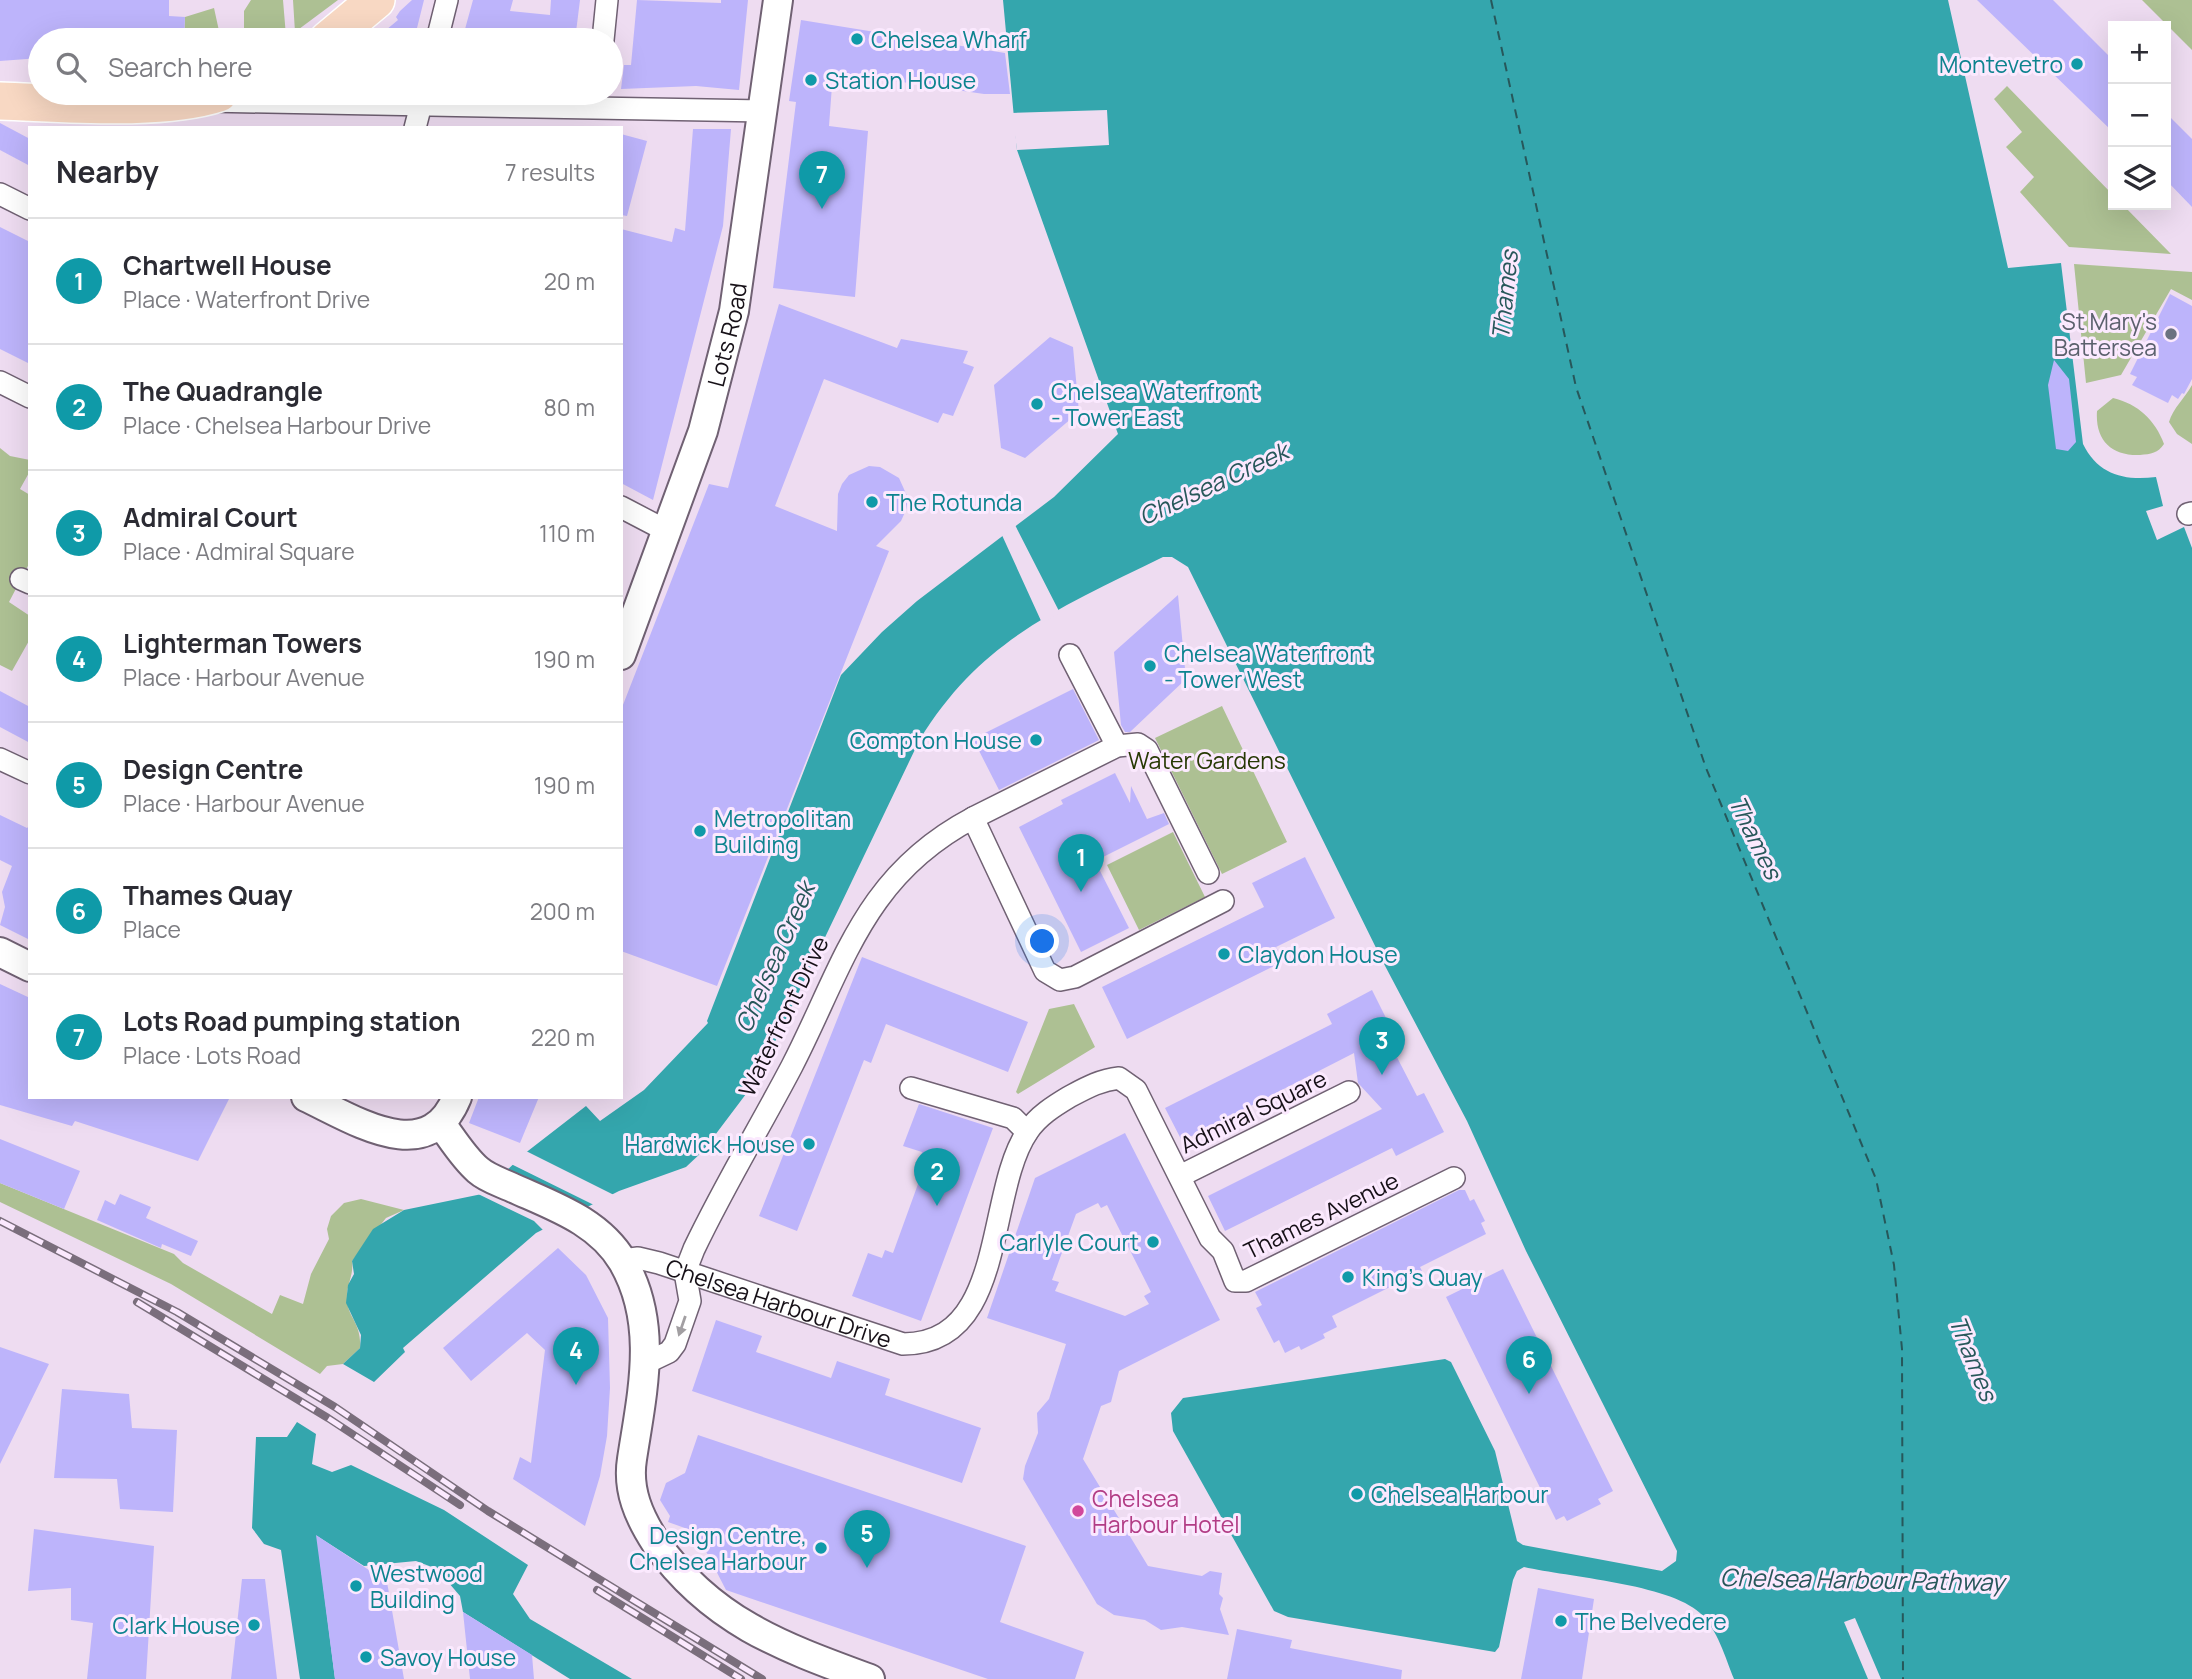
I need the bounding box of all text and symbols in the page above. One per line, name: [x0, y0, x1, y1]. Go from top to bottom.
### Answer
map controls: [2108, 21, 2171, 210]
button: +: [2108, 21, 2171, 84]
place label: Chelsea Wharf: [871, 23, 1027, 55]
search box: [28, 28, 623, 105]
marker: Chelsea Wharf: [849, 31, 865, 47]
icon: search: [52, 48, 90, 86]
place label: Montevetro: [1939, 48, 2063, 80]
text: Search here: [108, 49, 253, 85]
marker: Montevetro: [2069, 56, 2085, 72]
place label: Station House: [825, 64, 976, 96]
marker: Station House: [803, 72, 819, 88]
button: −: [2108, 84, 2171, 147]
button: layers: [2108, 147, 2171, 210]
text: Nearby: [56, 151, 159, 192]
pin: 7: [799, 151, 845, 209]
text: 7 results: [505, 156, 595, 188]
text: Chartwell House: [123, 247, 332, 283]
water label: Thames: [1483, 247, 1525, 341]
text: 1: [74, 265, 84, 297]
text: 20 m: [544, 265, 595, 297]
street label: Lots Road: [699, 281, 754, 390]
text: Place · Waterfront Drive: [123, 283, 370, 315]
place label: St Mary's Battersea: [2054, 305, 2157, 363]
marker: St Mary's Battersea: [2163, 326, 2179, 342]
text: The Quadrangle: [123, 373, 323, 409]
place label: Chelsea Waterfront - Tower East: [1051, 375, 1259, 433]
text: 2: [72, 391, 86, 423]
text: 80 m: [544, 391, 595, 423]
marker: Chelsea Waterfront - Tower East: [1029, 396, 1045, 412]
text: Place · Chelsea Harbour Drive: [123, 409, 431, 441]
water label: Chelsea Creek: [1133, 433, 1296, 532]
place label: The Rotunda: [886, 486, 1022, 518]
marker: The Rotunda: [864, 494, 880, 510]
text: Admiral Court: [123, 499, 298, 535]
text: 3: [72, 517, 86, 549]
text: 110 m: [539, 517, 595, 549]
text: Place · Admiral Square: [123, 535, 355, 567]
text: Lighterman Towers: [123, 625, 362, 661]
place label: Chelsea Waterfront - Tower West: [1164, 637, 1372, 695]
text: 4: [72, 643, 86, 675]
text: 190 m: [534, 643, 595, 675]
marker: Chelsea Waterfront - Tower West: [1142, 658, 1158, 674]
text: Place · Harbour Avenue: [123, 661, 365, 693]
place label: Compton House: [850, 724, 1022, 756]
marker: Compton House: [1028, 732, 1044, 748]
park label: Water Gardens: [1128, 744, 1286, 776]
text: Design Centre: [123, 751, 303, 787]
text: 5: [72, 769, 86, 801]
text: 190 m: [534, 769, 595, 801]
text: Place · Harbour Avenue: [123, 787, 365, 819]
water label: Thames: [1722, 790, 1791, 886]
place label: Metropolitan Building: [714, 802, 851, 860]
marker: Metropolitan Building: [692, 823, 708, 839]
pin: 1: [1058, 834, 1104, 892]
water label: Chelsea Creek: [726, 874, 823, 1037]
text: Thames Quay: [123, 877, 293, 913]
text: 6: [72, 895, 86, 927]
text: 200 m: [530, 895, 595, 927]
text: Place: [123, 913, 181, 945]
your location: [1025, 924, 1059, 958]
street label: Waterfront Drive: [730, 930, 836, 1102]
place label: Claydon House: [1238, 938, 1398, 970]
marker: Claydon House: [1216, 946, 1232, 962]
text: Lots Road pumping station: [123, 1003, 461, 1039]
pin: 3: [1359, 1017, 1405, 1075]
text: 7: [73, 1021, 85, 1053]
text: 220 m: [531, 1021, 595, 1053]
text: Place · Lots Road: [123, 1039, 301, 1071]
street label: Admiral Square: [1174, 1062, 1332, 1160]
place label: Hardwick House: [625, 1128, 795, 1160]
marker: Hardwick House: [801, 1136, 817, 1152]
pin: 2: [914, 1148, 960, 1206]
street label: Thames Avenue: [1238, 1164, 1404, 1266]
place label: Carlyle Court: [999, 1226, 1139, 1258]
marker: Carlyle Court: [1145, 1234, 1161, 1250]
street label: Chelsea Harbour Drive: [662, 1250, 896, 1355]
place label: King's Quay: [1362, 1261, 1483, 1293]
marker: King's Quay: [1340, 1269, 1356, 1285]
water label: Thames: [1942, 1311, 2007, 1408]
one-way arrow: [676, 1315, 687, 1336]
pin: 4: [553, 1327, 599, 1385]
pin: 6: [1506, 1336, 1552, 1394]
place label: Chelsea Harbour: [1371, 1478, 1549, 1510]
place label: Chelsea Harbour Hotel: [1092, 1482, 1240, 1540]
marker: Chelsea Harbour: [1349, 1486, 1365, 1502]
marker: Chelsea Harbour Hotel: [1070, 1503, 1086, 1519]
pin: 5: [844, 1510, 890, 1568]
place label: Design Centre, Chelsea Harbour: [629, 1519, 807, 1577]
marker: Design Centre, Chelsea Harbour: [813, 1540, 829, 1556]
place label: Westwood Building: [370, 1557, 483, 1615]
water label: Chelsea Harbour Pathway: [1720, 1560, 2008, 1598]
marker: Westwood Building: [348, 1578, 364, 1594]
place label: The Belvedere: [1575, 1605, 1727, 1637]
place label: Clark House: [113, 1609, 240, 1641]
marker: The Belvedere: [1553, 1613, 1569, 1629]
marker: Clark House: [246, 1617, 262, 1633]
place label: Savoy House: [380, 1641, 516, 1673]
marker: Savoy House: [358, 1649, 374, 1665]

